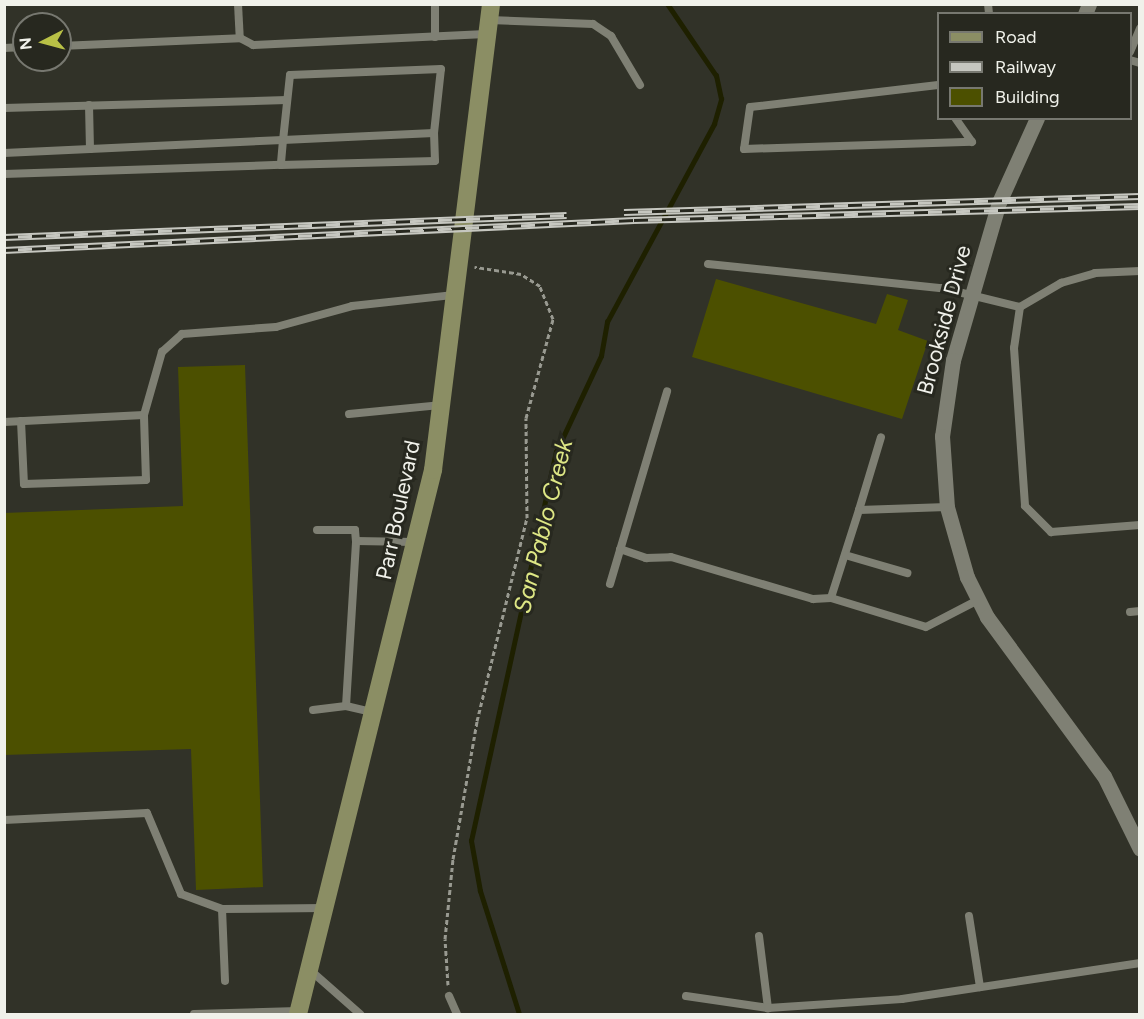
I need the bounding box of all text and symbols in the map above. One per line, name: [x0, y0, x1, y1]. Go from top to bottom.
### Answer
north arrow: [12, 12, 72, 72]
legend: [937, 12, 1132, 120]
text: Road: [995, 26, 1036, 48]
text: N: [15, 37, 36, 51]
text: Railway: [995, 56, 1056, 78]
text: Building: [995, 86, 1060, 108]
street label: Brookside Drive: [911, 242, 977, 398]
water label: San Pablo Creek: [507, 436, 579, 616]
street label: Parr Boulevard: [370, 438, 426, 582]

